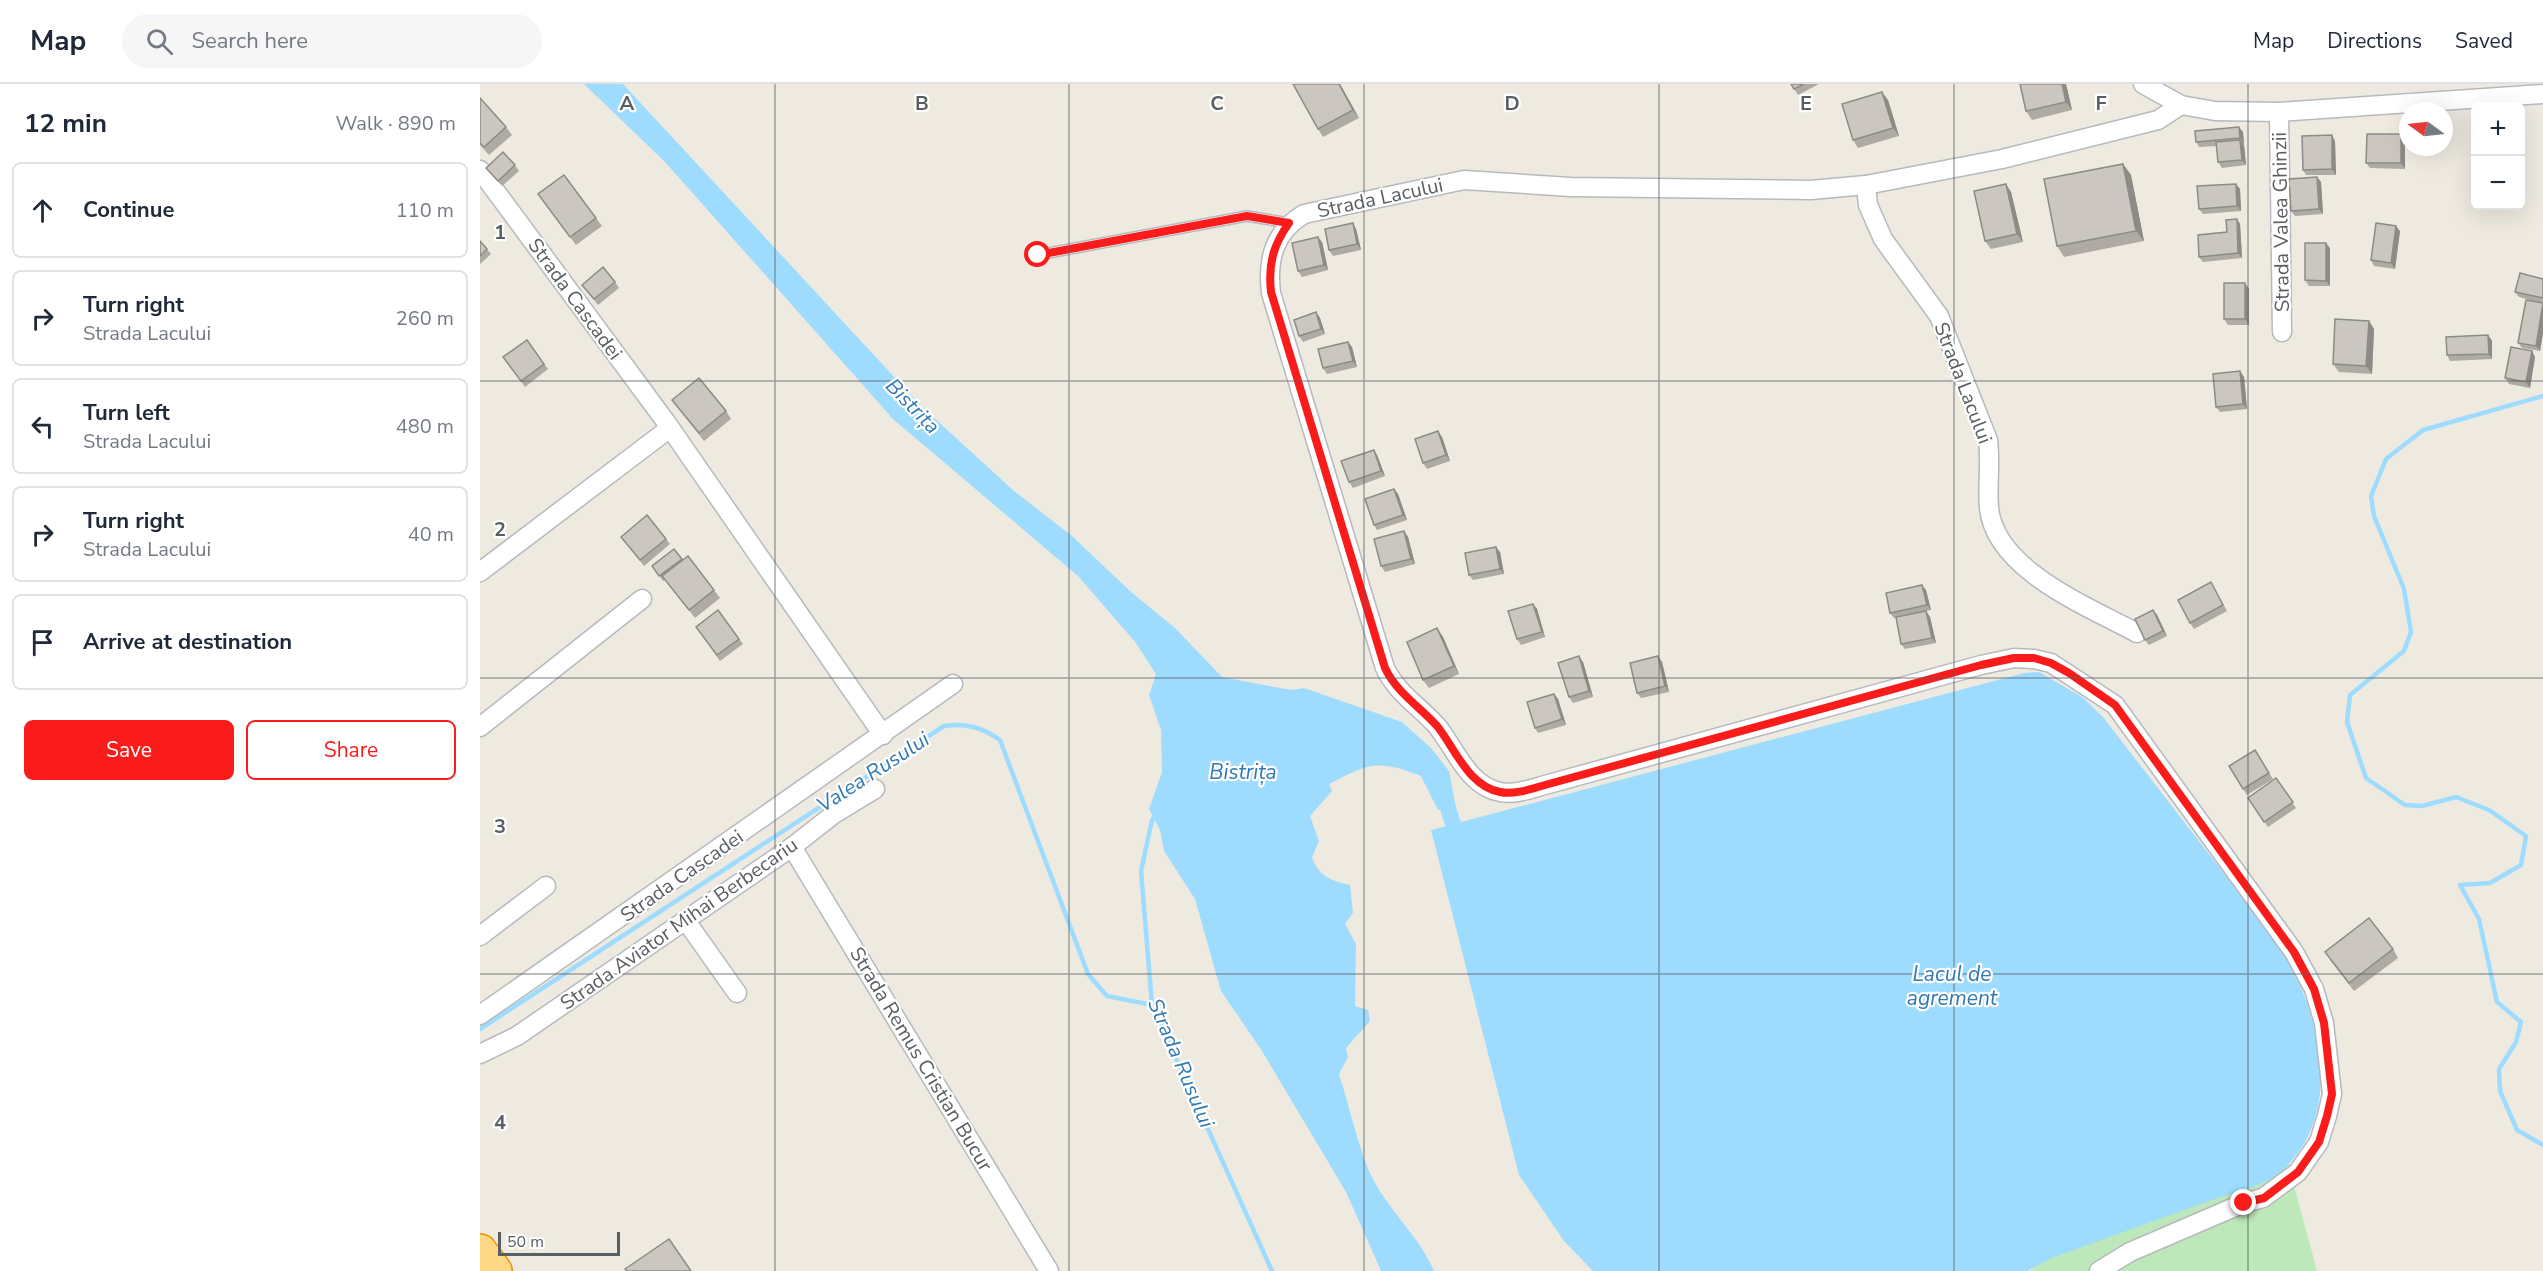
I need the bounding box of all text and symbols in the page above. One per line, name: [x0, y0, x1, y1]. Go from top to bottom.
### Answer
search box: [122, 14, 542, 68]
text: Map: [30, 22, 86, 60]
icon: search: [143, 25, 176, 58]
text: Search here: [191, 26, 308, 56]
text: Map: [2253, 27, 2294, 55]
text: Directions: [2327, 27, 2422, 55]
text: Saved: [2455, 27, 2513, 55]
text: A: [620, 90, 635, 117]
text: B: [915, 90, 929, 117]
text: C: [1210, 90, 1224, 117]
text: D: [1504, 90, 1520, 117]
text: E: [1800, 90, 1812, 117]
text: F: [2095, 90, 2107, 117]
north arrow: [2399, 102, 2453, 156]
map controls: [2471, 102, 2525, 210]
button: +: [2471, 102, 2525, 156]
text: 12 min: [24, 106, 107, 141]
text: Walk · 890 m: [336, 110, 456, 137]
street label: Strada Valea Ghinzii: [2266, 132, 2296, 312]
button: −: [2471, 156, 2525, 210]
street label: Strada Lacului: [1315, 171, 1445, 225]
icon: ahead: [26, 194, 59, 227]
text: Continue: [83, 195, 174, 225]
text: 110 m: [396, 197, 454, 224]
text: 1: [494, 219, 506, 246]
street label: Strada Cascadei: [522, 233, 628, 365]
route start: [1024, 241, 1050, 267]
text: Turn right: [83, 290, 184, 320]
icon: right: [26, 302, 59, 335]
text: 260 m: [396, 305, 454, 332]
street label: Strada Lacului: [1927, 318, 1999, 448]
text: Strada Lacului: [83, 320, 211, 347]
water label: Bistrița: [880, 372, 946, 440]
text: Turn left: [83, 398, 170, 428]
icon: left: [26, 410, 59, 443]
text: 480 m: [396, 413, 454, 440]
text: Strada Lacului: [83, 428, 211, 455]
text: Turn right: [83, 506, 184, 536]
text: 2: [494, 516, 506, 543]
icon: right: [26, 518, 59, 551]
text: 40 m: [408, 521, 454, 548]
text: Strada Lacului: [83, 536, 211, 563]
icon: arrive: [26, 626, 59, 659]
text: Arrive at destination: [83, 627, 292, 657]
button: Save: [24, 720, 234, 780]
button: Share: [246, 720, 456, 780]
water label: Valea Rusului: [811, 725, 936, 819]
water label: Bistrița: [1209, 758, 1277, 786]
text: 3: [494, 813, 506, 840]
street label: Strada Cascadei: [615, 824, 749, 928]
street label: Strada Aviator Mihai Berbecariu: [555, 831, 803, 1017]
street label: Strada Remus Cristian Bucur: [843, 942, 999, 1176]
water label: Lacul de agrement: [1907, 960, 1998, 1012]
water label: Strada Rusului: [1141, 994, 1221, 1133]
text: 4: [494, 1109, 506, 1136]
route end: [2230, 1189, 2256, 1215]
scale bar: [498, 1229, 620, 1256]
text: 50 m: [507, 1231, 544, 1253]

